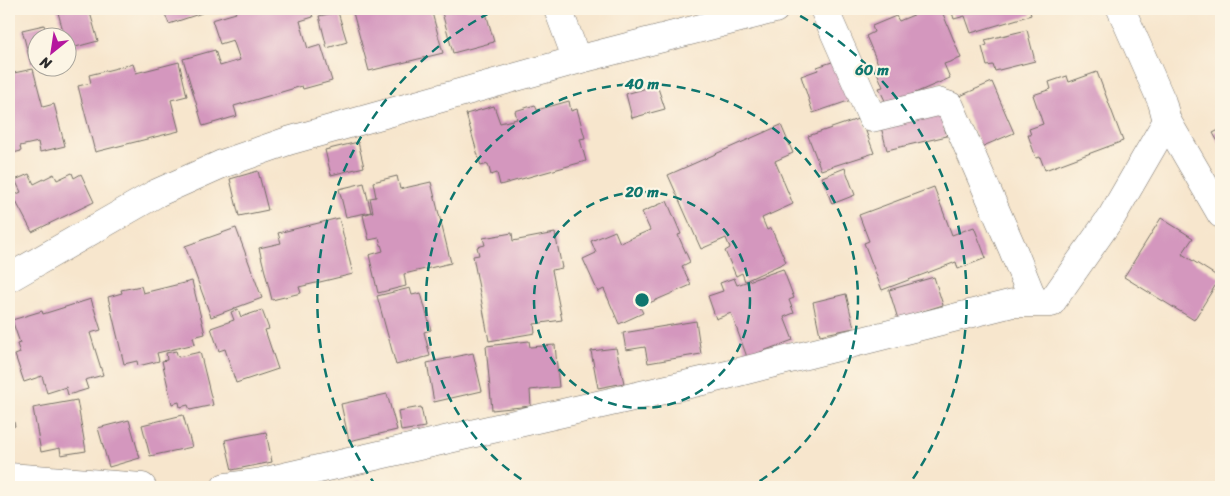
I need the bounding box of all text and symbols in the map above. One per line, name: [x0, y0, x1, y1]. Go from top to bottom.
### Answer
north arrow: [28, 28, 78, 78]
text: N: [35, 49, 57, 77]
text: 60 m: [854, 57, 889, 83]
text: 40 m: [624, 71, 660, 97]
text: 20 m: [624, 179, 659, 205]
centre of rings: [633, 291, 651, 309]

